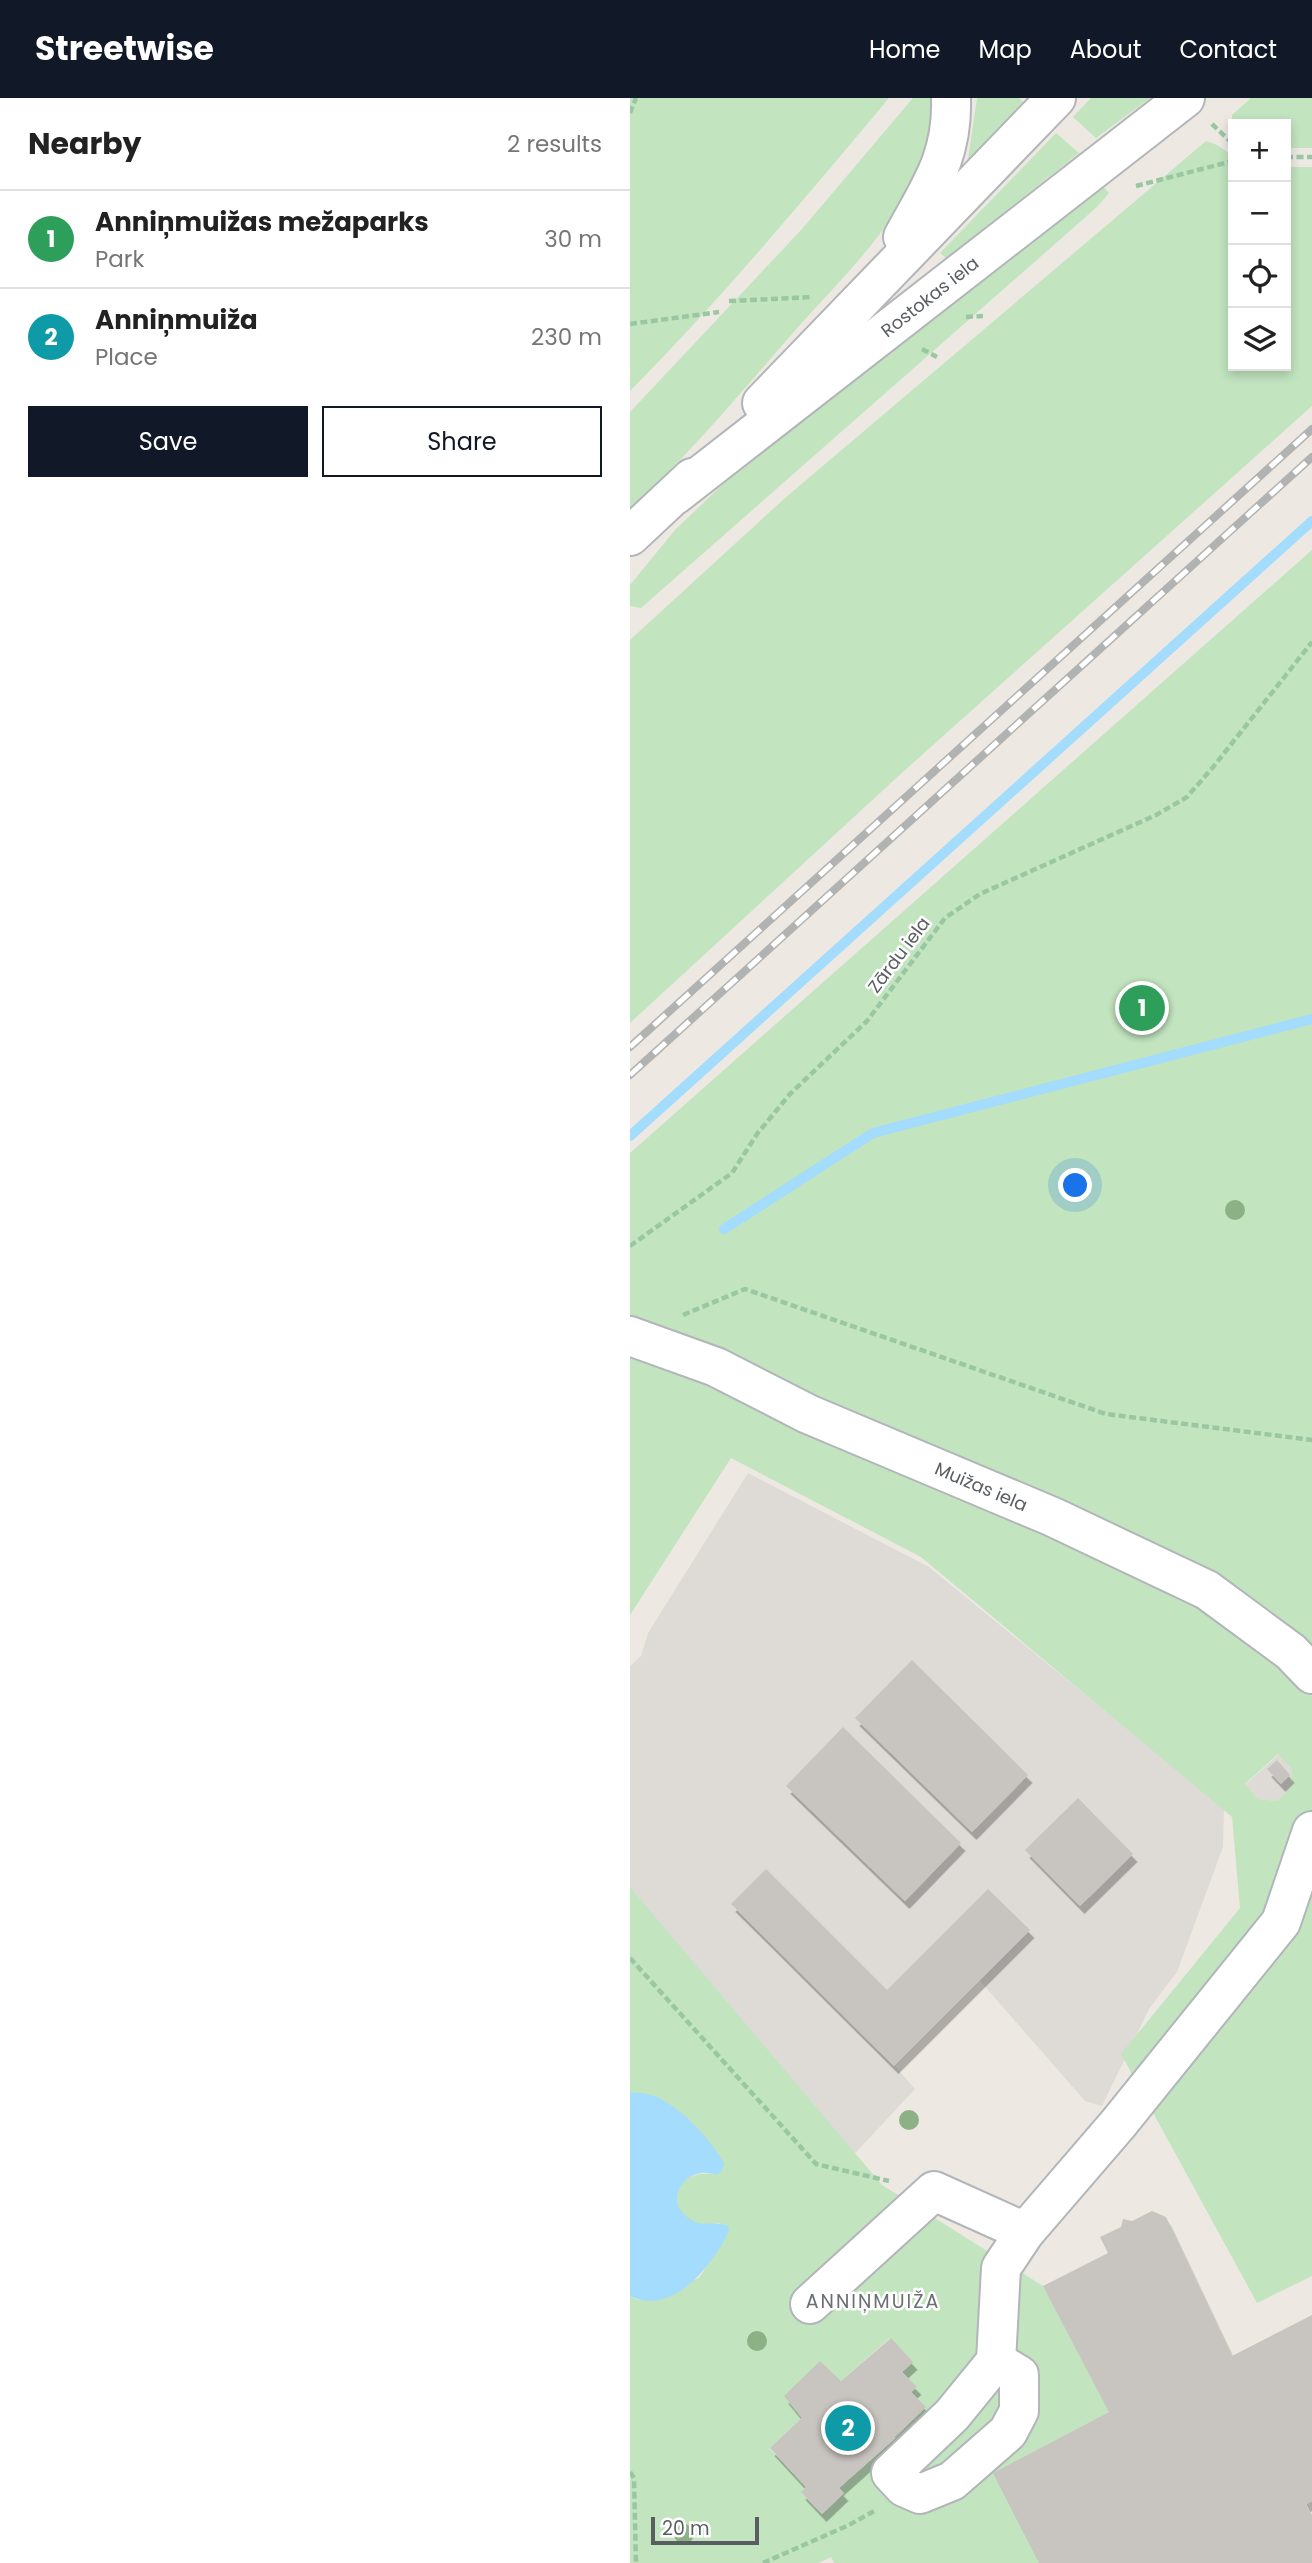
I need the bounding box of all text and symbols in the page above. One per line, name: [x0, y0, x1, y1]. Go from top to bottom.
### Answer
text: Streetwise: [35, 25, 214, 72]
text: Home: [869, 33, 941, 66]
text: Map: [979, 33, 1032, 66]
text: About: [1070, 33, 1141, 66]
text: Contact: [1179, 33, 1277, 66]
map controls: [1228, 119, 1291, 371]
button: +: [1228, 119, 1291, 182]
text: Nearby: [28, 122, 142, 165]
text: 2 results: [507, 128, 602, 160]
button: −: [1228, 182, 1291, 245]
text: Anniņmuižas mežaparks: [95, 204, 429, 240]
text: 1: [47, 223, 55, 255]
text: 30 m: [544, 223, 602, 255]
text: Park: [95, 243, 144, 275]
button: locate: [1228, 245, 1291, 308]
street label: Rostokas iela: [876, 251, 984, 343]
text: Anniņmuiža: [95, 302, 258, 338]
button: layers: [1228, 308, 1291, 371]
text: 2: [44, 321, 58, 353]
text: 230 m: [531, 321, 602, 353]
text: Place: [95, 341, 158, 373]
button: Save: [28, 406, 308, 477]
button: Share: [322, 406, 602, 477]
street label: Zārdu iela: [862, 912, 935, 998]
pin: 1: [1119, 982, 1165, 1034]
your location: [1058, 1168, 1092, 1202]
street label: Muižas iela: [931, 1456, 1031, 1517]
district label: ANNIŅMUIŽA: [806, 2288, 940, 2315]
pin: 2: [825, 2402, 871, 2454]
scale bar: [651, 2514, 760, 2546]
text: 20 m: [662, 2515, 710, 2542]

